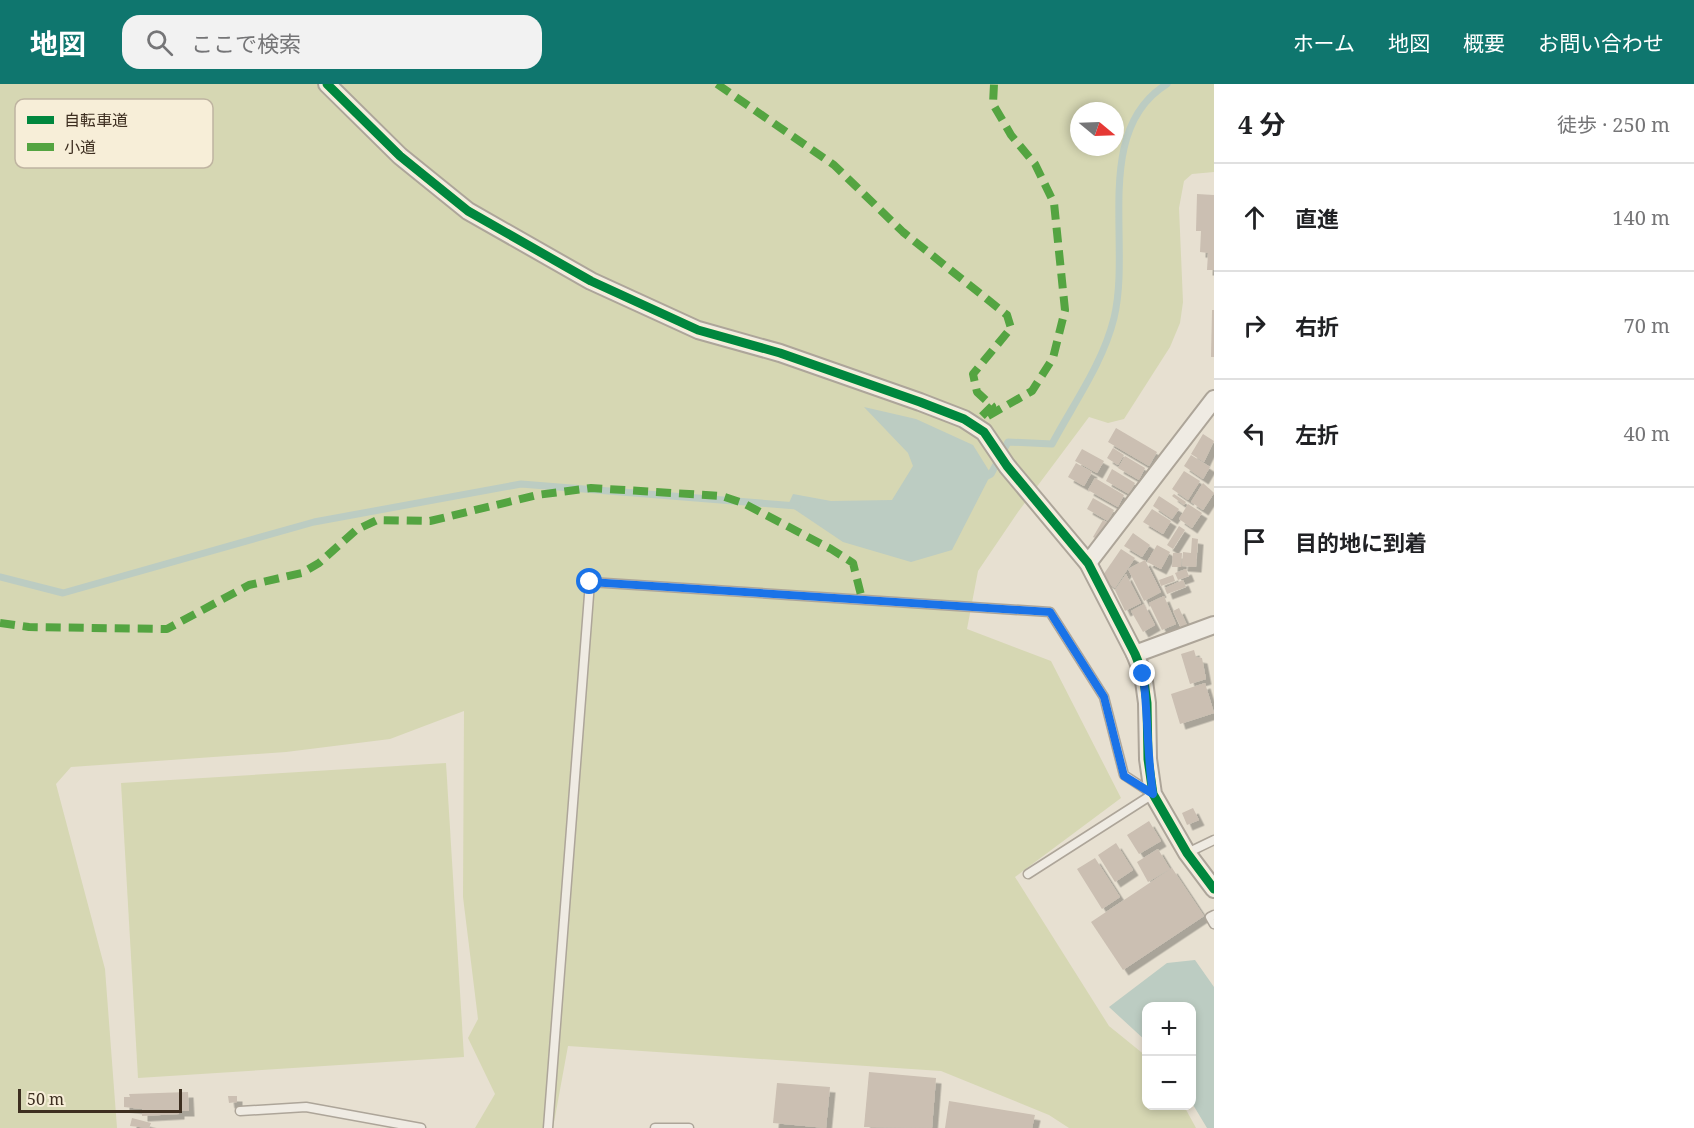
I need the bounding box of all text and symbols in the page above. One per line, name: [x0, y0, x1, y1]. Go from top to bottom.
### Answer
search box: [122, 15, 542, 69]
text: 地図: [30, 24, 86, 62]
icon: search: [143, 26, 176, 59]
text: ここで検索: [191, 28, 301, 58]
text: ホーム: [1293, 29, 1355, 57]
text: 地図: [1388, 29, 1430, 57]
text: 概要: [1463, 29, 1505, 57]
text: お問い合わせ: [1538, 29, 1664, 57]
legend: [15, 99, 213, 168]
north arrow: [1070, 102, 1124, 156]
text: 4 分: [1238, 106, 1285, 142]
text: 自転車道: [64, 109, 128, 131]
text: 徒歩 · 250 m: [1557, 111, 1670, 138]
text: 小道: [64, 136, 96, 158]
icon: ahead: [1238, 201, 1271, 234]
text: 直進: [1295, 203, 1339, 233]
text: 140 m: [1612, 204, 1670, 231]
icon: right: [1238, 309, 1271, 342]
text: 右折: [1295, 311, 1339, 341]
text: 70 m: [1624, 312, 1670, 339]
icon: left: [1238, 417, 1271, 450]
text: 左折: [1295, 419, 1339, 449]
text: 40 m: [1624, 420, 1670, 447]
icon: arrive: [1238, 525, 1271, 558]
text: 目的地に到着: [1295, 527, 1427, 557]
route start: [576, 568, 602, 594]
route end: [1129, 660, 1155, 686]
map controls: [1142, 1002, 1196, 1110]
button: +: [1142, 1002, 1196, 1056]
button: −: [1142, 1056, 1196, 1110]
scale bar: [18, 1086, 182, 1114]
text: 50 m: [27, 1088, 64, 1110]

